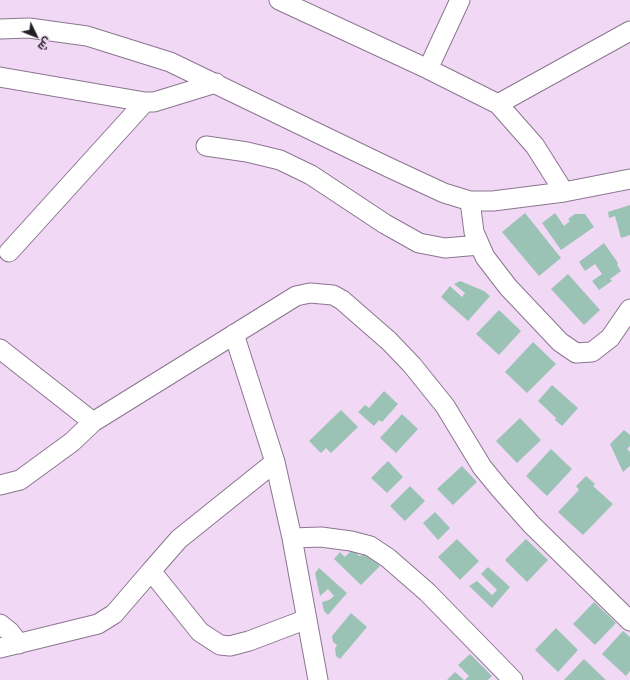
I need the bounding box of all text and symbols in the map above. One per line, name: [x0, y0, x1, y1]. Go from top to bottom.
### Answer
north arrow: [16, 16, 56, 56]
text: ش: [34, 34, 55, 55]

